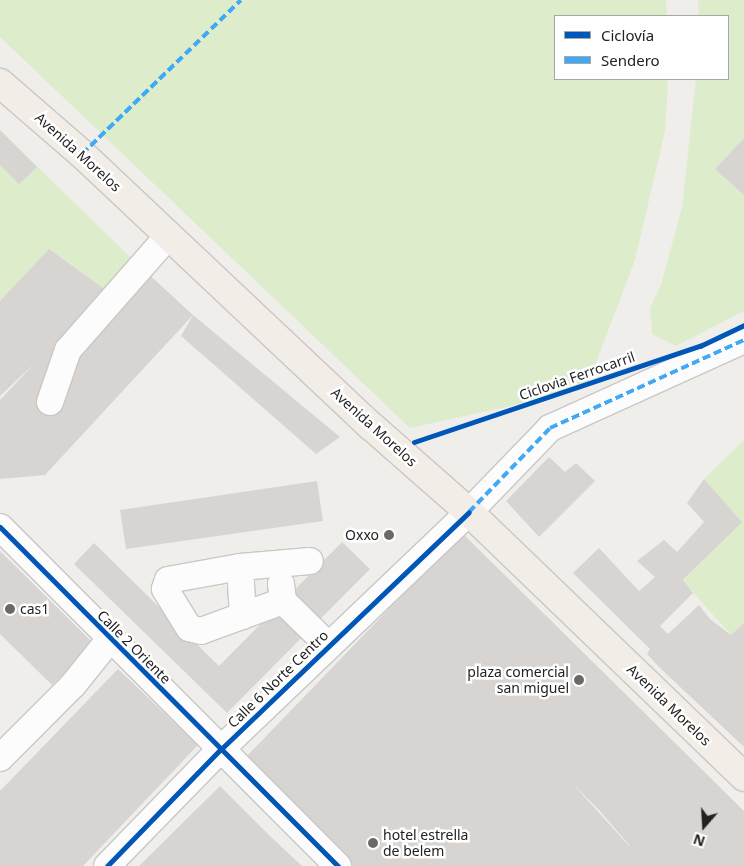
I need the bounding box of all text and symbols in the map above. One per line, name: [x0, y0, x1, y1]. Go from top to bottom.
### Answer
legend: [554, 15, 729, 80]
text: Ciclovía: [601, 25, 654, 45]
text: Sendero: [601, 50, 660, 70]
street label: Avenida Morelos: [32, 109, 124, 195]
street label: Ciclovia Ferrocarril: [517, 348, 637, 404]
street label: Avenida Morelos: [328, 384, 420, 470]
place label: Oxxo: [345, 527, 379, 543]
marker: Oxxo: [383, 529, 395, 541]
place label: cas1: [20, 601, 49, 617]
marker: cas1: [4, 603, 16, 615]
street label: Calle 2 Oriente: [94, 607, 174, 687]
street label: Calle 6 Norte Centro: [224, 627, 332, 731]
street label: Avenida Morelos: [624, 661, 714, 749]
place label: plaza comercial san miguel: [467, 664, 569, 696]
marker: plaza comercial san miguel: [573, 674, 585, 686]
north arrow: [679, 801, 729, 851]
place label: hotel estrella de belem: [383, 827, 468, 860]
text: N: [690, 830, 707, 851]
marker: hotel estrella de belem: [367, 837, 379, 849]

